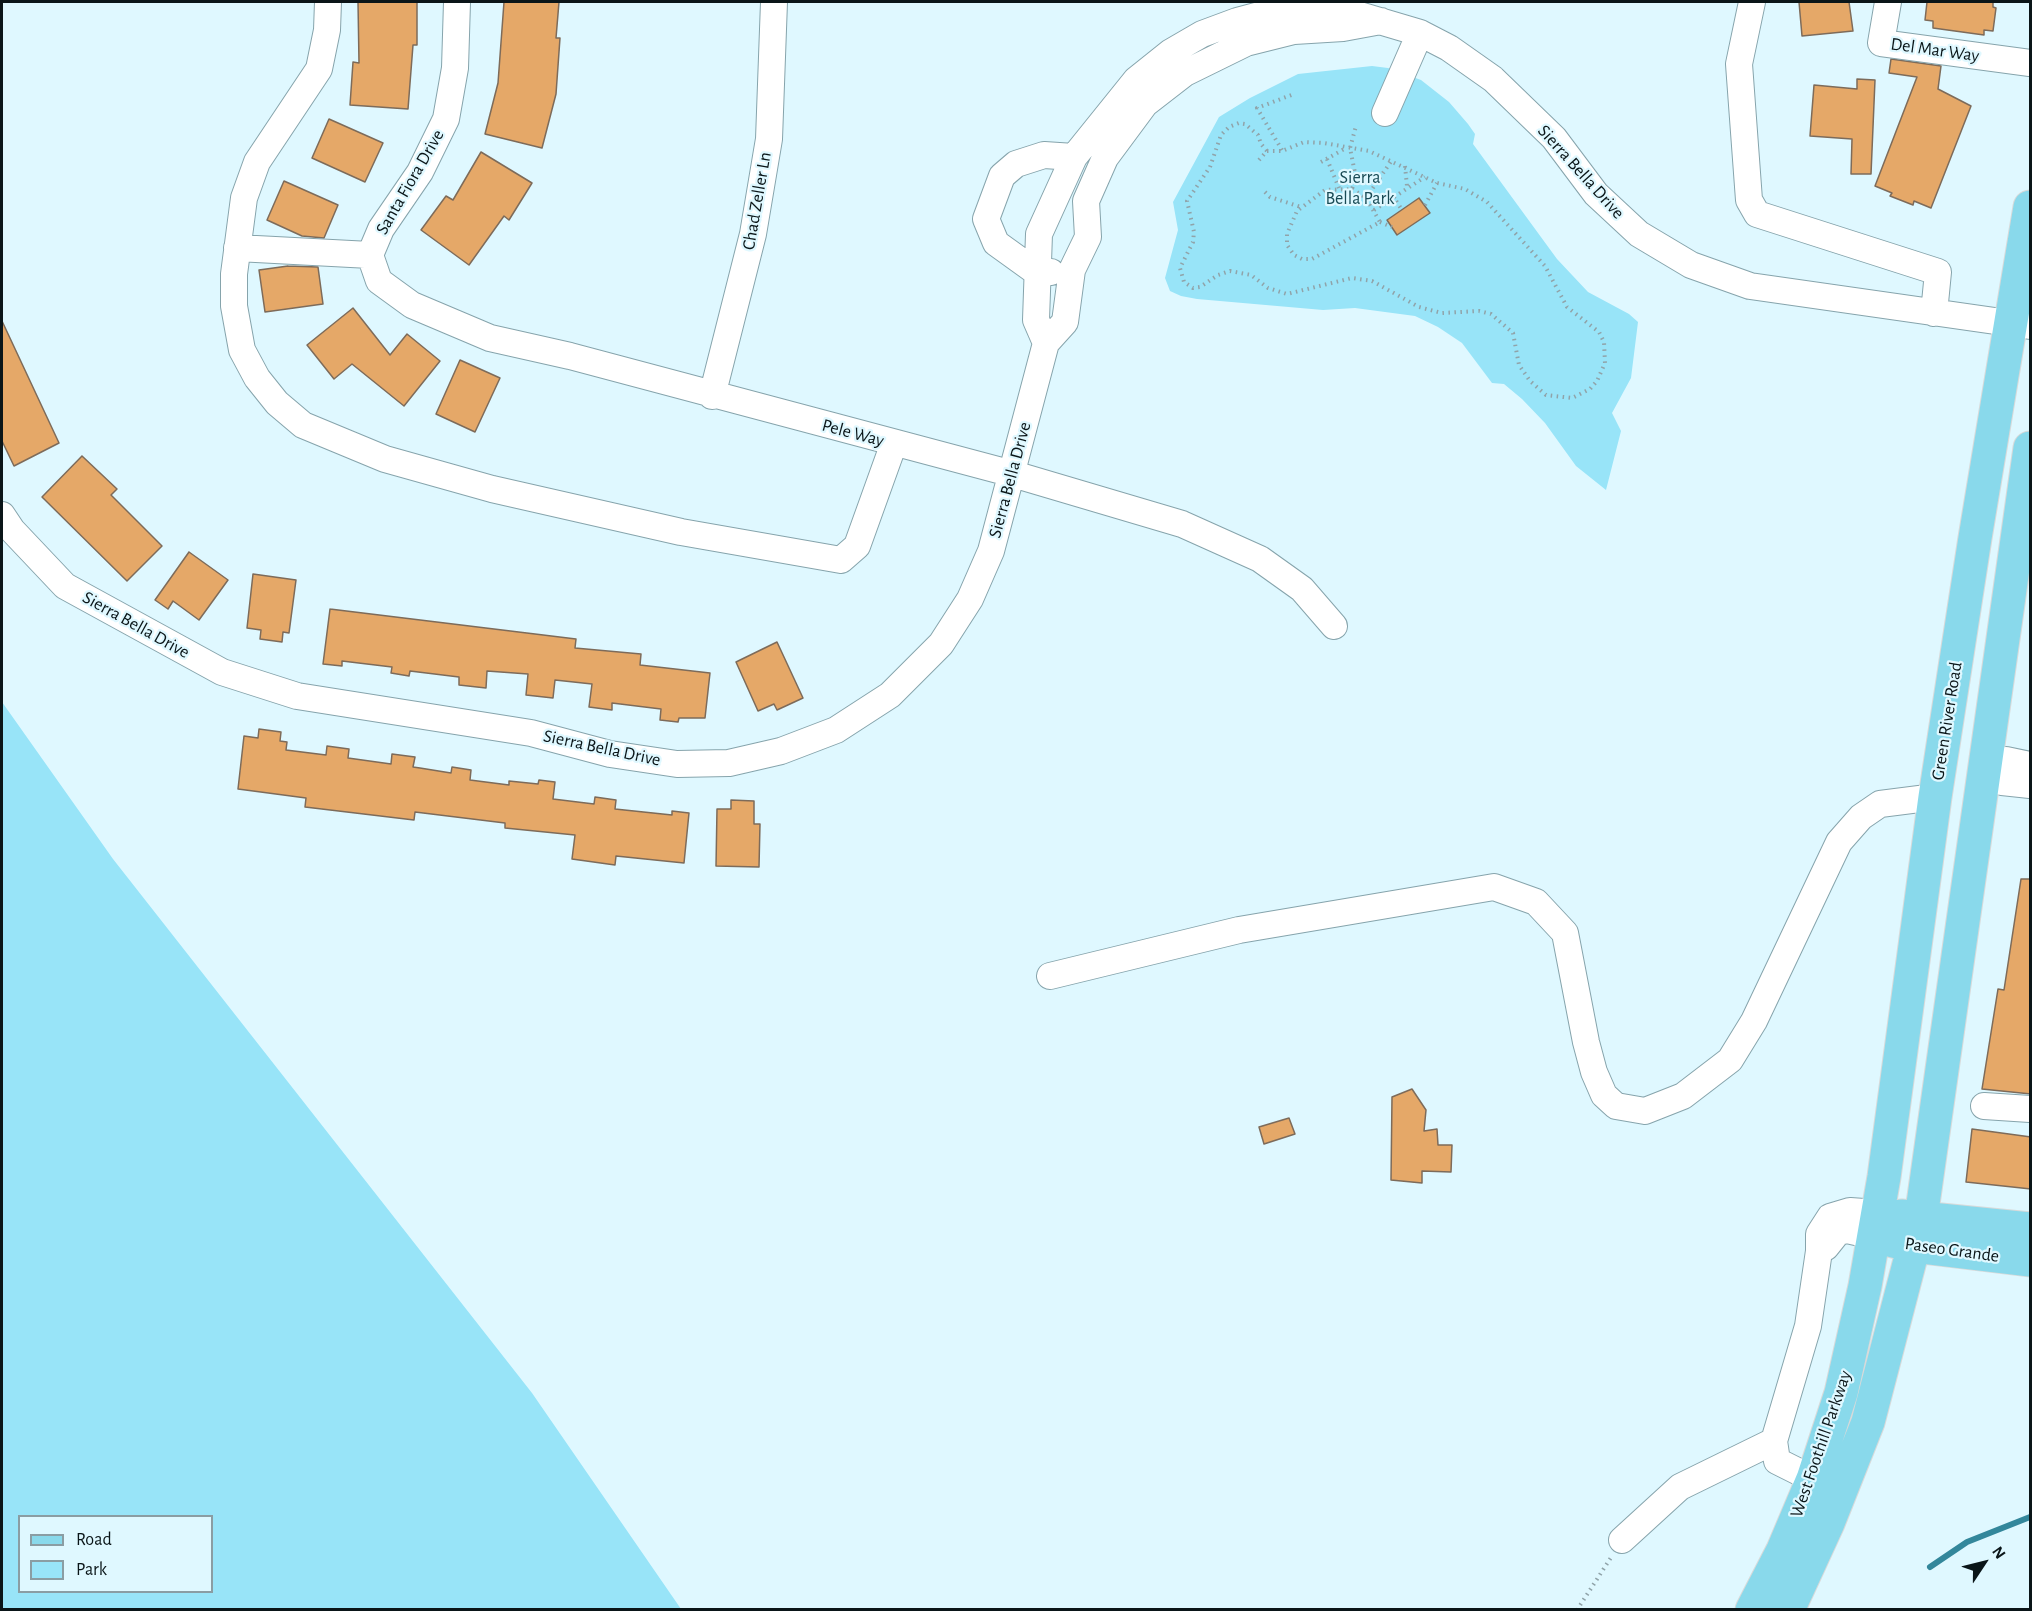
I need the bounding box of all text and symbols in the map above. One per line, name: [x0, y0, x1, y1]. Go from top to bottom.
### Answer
street label: Del Mar Way: [1889, 33, 1981, 67]
street label: Sierra Bella Drive: [1533, 120, 1629, 224]
street label: Santa Fiora Drive: [371, 126, 449, 238]
street label: Chad Zeller Ln: [738, 150, 776, 252]
park label: Sierra Bella Park: [1325, 167, 1395, 210]
street label: Pele Way: [820, 414, 886, 452]
street label: Sierra Bella Drive: [984, 420, 1036, 540]
street label: Sierra Bella Drive: [79, 587, 193, 663]
street label: Green River Road: [1927, 660, 1967, 782]
street label: Sierra Bella Drive: [541, 725, 663, 771]
street label: Paseo Grande: [1903, 1233, 2001, 1267]
street label: West Foothill Parkway: [1786, 1368, 1856, 1520]
legend: [18, 1515, 213, 1593]
text: Road: [76, 1531, 112, 1549]
north arrow: [1954, 1533, 2014, 1593]
text: N: [1989, 1544, 2008, 1562]
text: Park: [76, 1561, 107, 1579]

